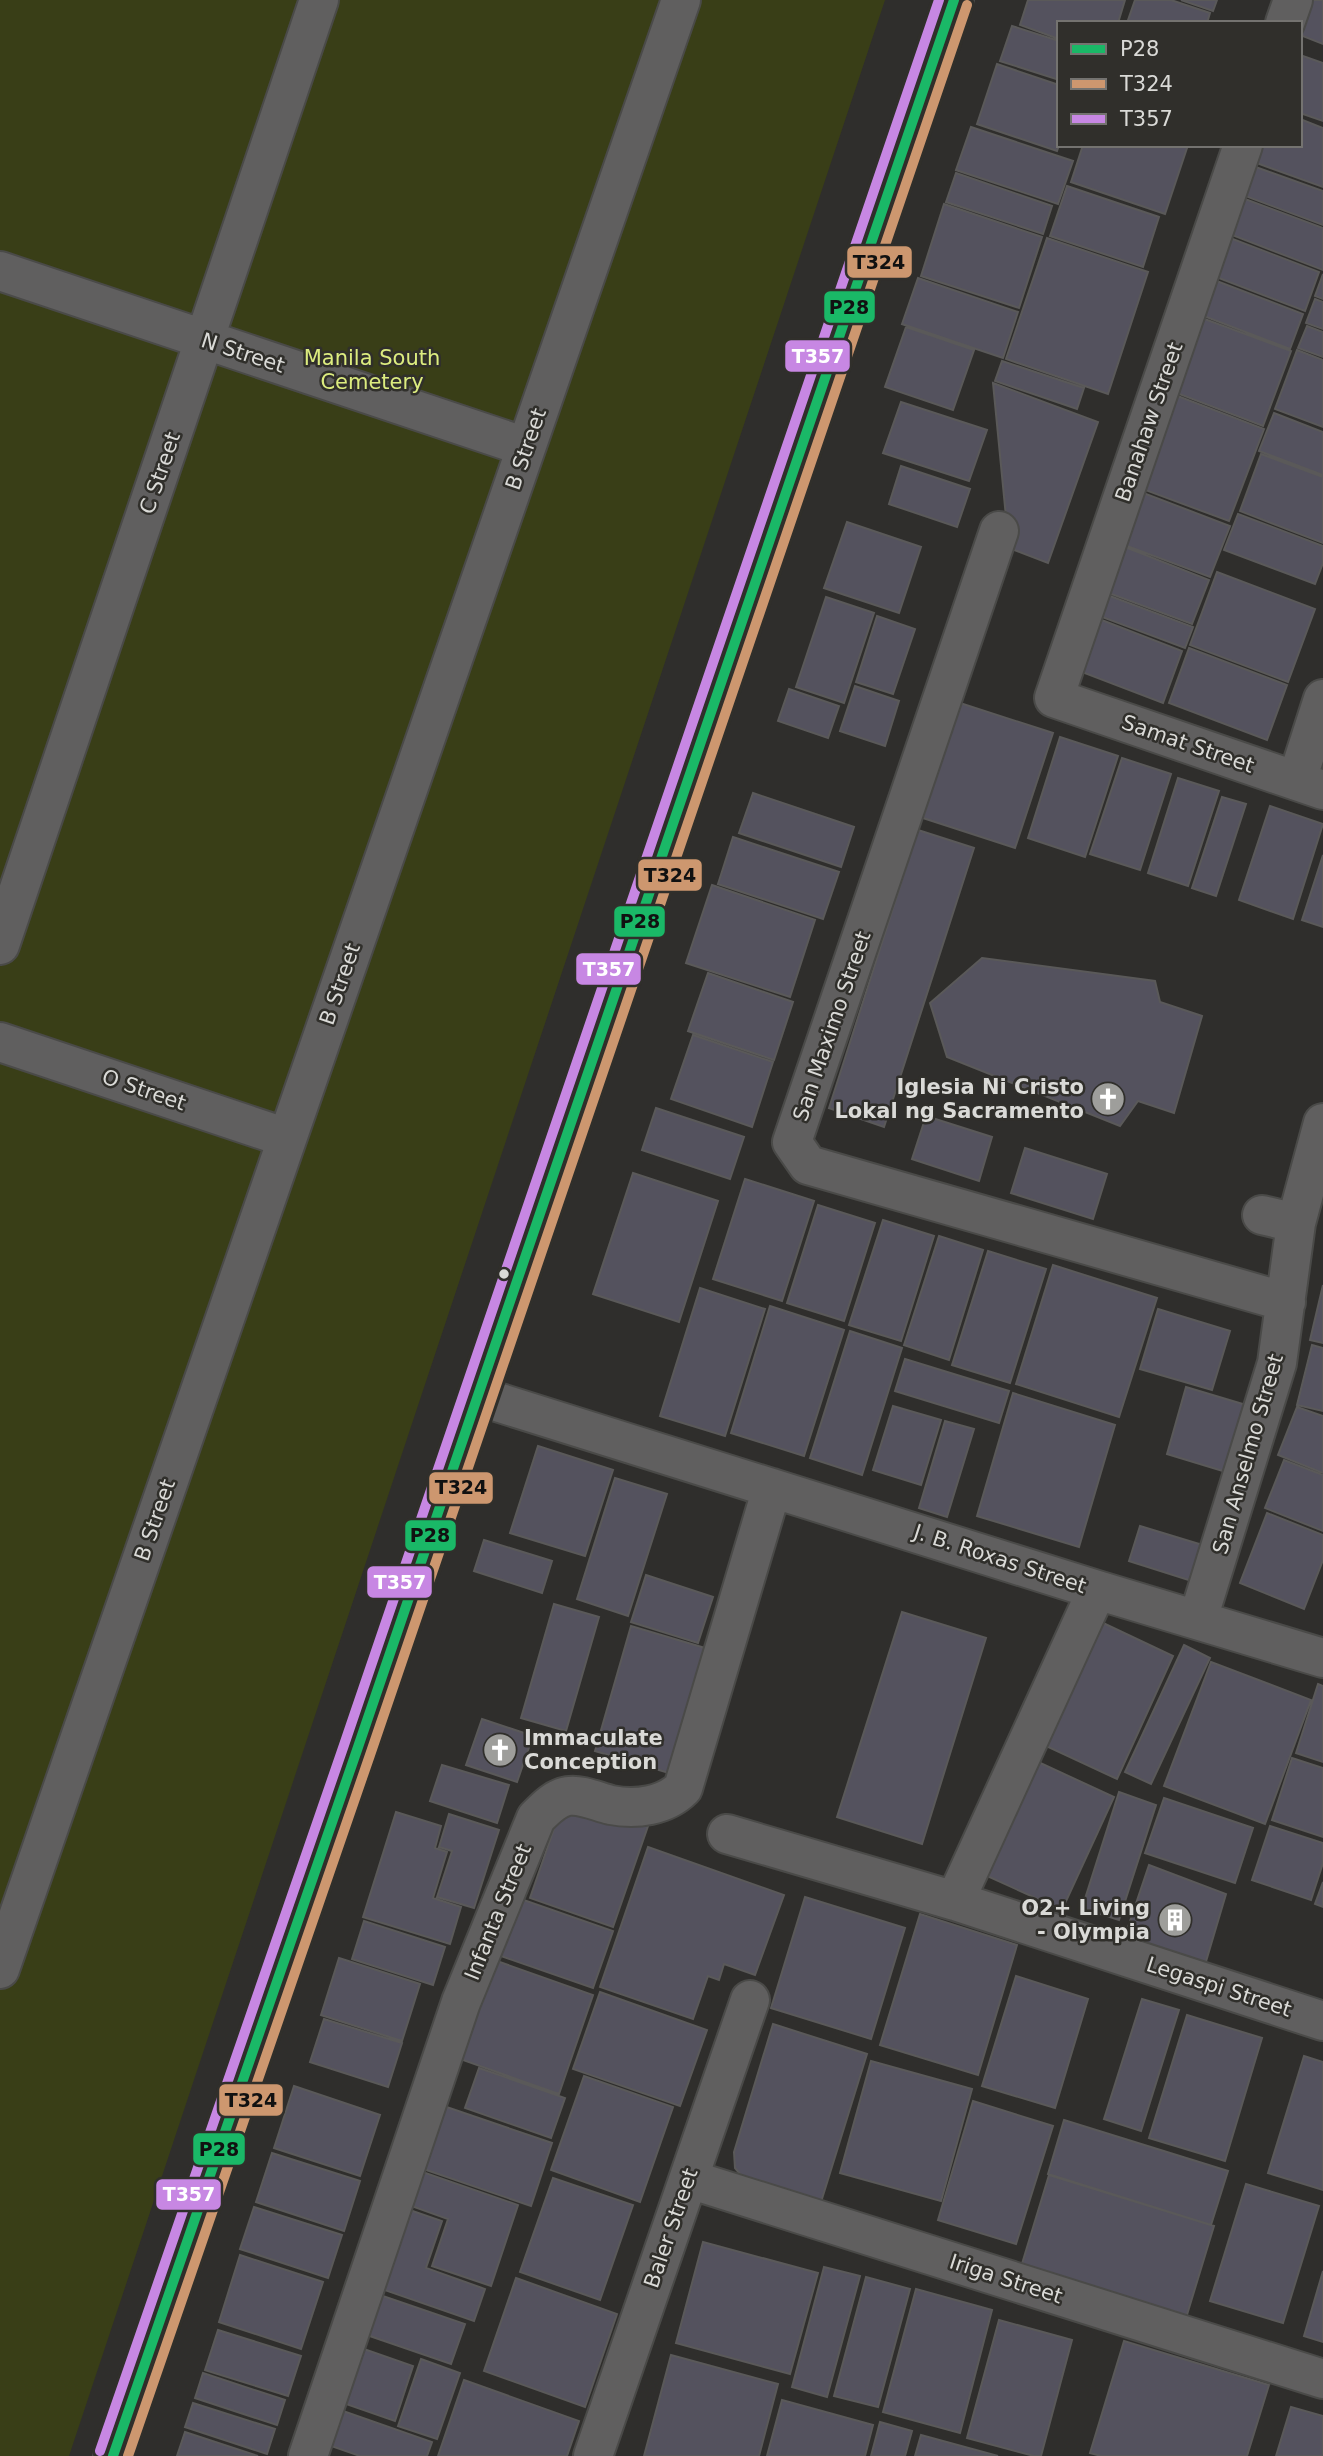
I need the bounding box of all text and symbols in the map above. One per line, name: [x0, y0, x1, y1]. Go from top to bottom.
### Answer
legend: [1057, 21, 1302, 147]
text: P28: [1120, 37, 1159, 61]
text: T324: [1119, 72, 1173, 96]
text: T357: [1119, 107, 1173, 131]
line badge: T324: [846, 245, 913, 279]
text: T324: [853, 251, 905, 273]
line badge: P28: [823, 290, 876, 324]
text: P28: [829, 296, 869, 318]
street label: N Street: [198, 328, 288, 378]
line badge: T357: [784, 339, 851, 373]
street label: Banahaw Street: [1110, 339, 1188, 505]
text: T357: [792, 345, 844, 367]
park label: Manila South Cemetery: [304, 346, 440, 394]
street label: B Street: [501, 405, 551, 493]
street label: C Street: [135, 429, 185, 517]
street label: Samat Street: [1119, 710, 1257, 778]
line badge: T324: [637, 858, 703, 892]
text: T324: [644, 864, 696, 886]
line badge: P28: [613, 905, 666, 938]
text: P28: [620, 910, 660, 932]
street label: San Maximo Street: [788, 928, 876, 1124]
street label: B Street: [315, 940, 365, 1028]
line badge: T357: [575, 952, 642, 986]
text: T357: [583, 958, 635, 980]
street label: O Street: [99, 1064, 189, 1116]
place label: Iglesia Ni Cristo Lokal ng Sacramento: [834, 1075, 1084, 1123]
church icon: Iglesia Ni Cristo Lokal ng Sacramento: [1089, 1080, 1127, 1118]
unlabelled marker: [497, 1267, 511, 1281]
street label: San Anselmo Street: [1208, 1351, 1288, 1557]
line badge: T324: [428, 1471, 494, 1505]
street label: B Street: [130, 1476, 180, 1564]
text: T324: [435, 1476, 487, 1498]
line badge: P28: [404, 1519, 457, 1552]
street label: J. B. Roxas Street: [909, 1519, 1089, 1598]
text: P28: [410, 1524, 450, 1546]
line badge: T357: [366, 1565, 433, 1599]
text: T357: [374, 1571, 426, 1593]
place label: Immaculate Conception: [524, 1726, 663, 1774]
church icon: Immaculate Conception: [481, 1731, 519, 1769]
street label: Infanta Street: [460, 1840, 536, 1984]
place label: O2+ Living - Olympia: [1021, 1896, 1150, 1944]
building icon: O2+ Living - Olympia: [1156, 1901, 1194, 1939]
street label: Legaspi Street: [1143, 1952, 1295, 2022]
line badge: T324: [218, 2083, 284, 2117]
text: T324: [225, 2089, 277, 2111]
line badge: P28: [192, 2132, 246, 2166]
text: P28: [199, 2138, 239, 2160]
street label: Baler Street: [639, 2165, 703, 2291]
line badge: T357: [155, 2178, 222, 2211]
text: T357: [163, 2183, 215, 2205]
street label: Iriga Street: [946, 2249, 1066, 2309]

